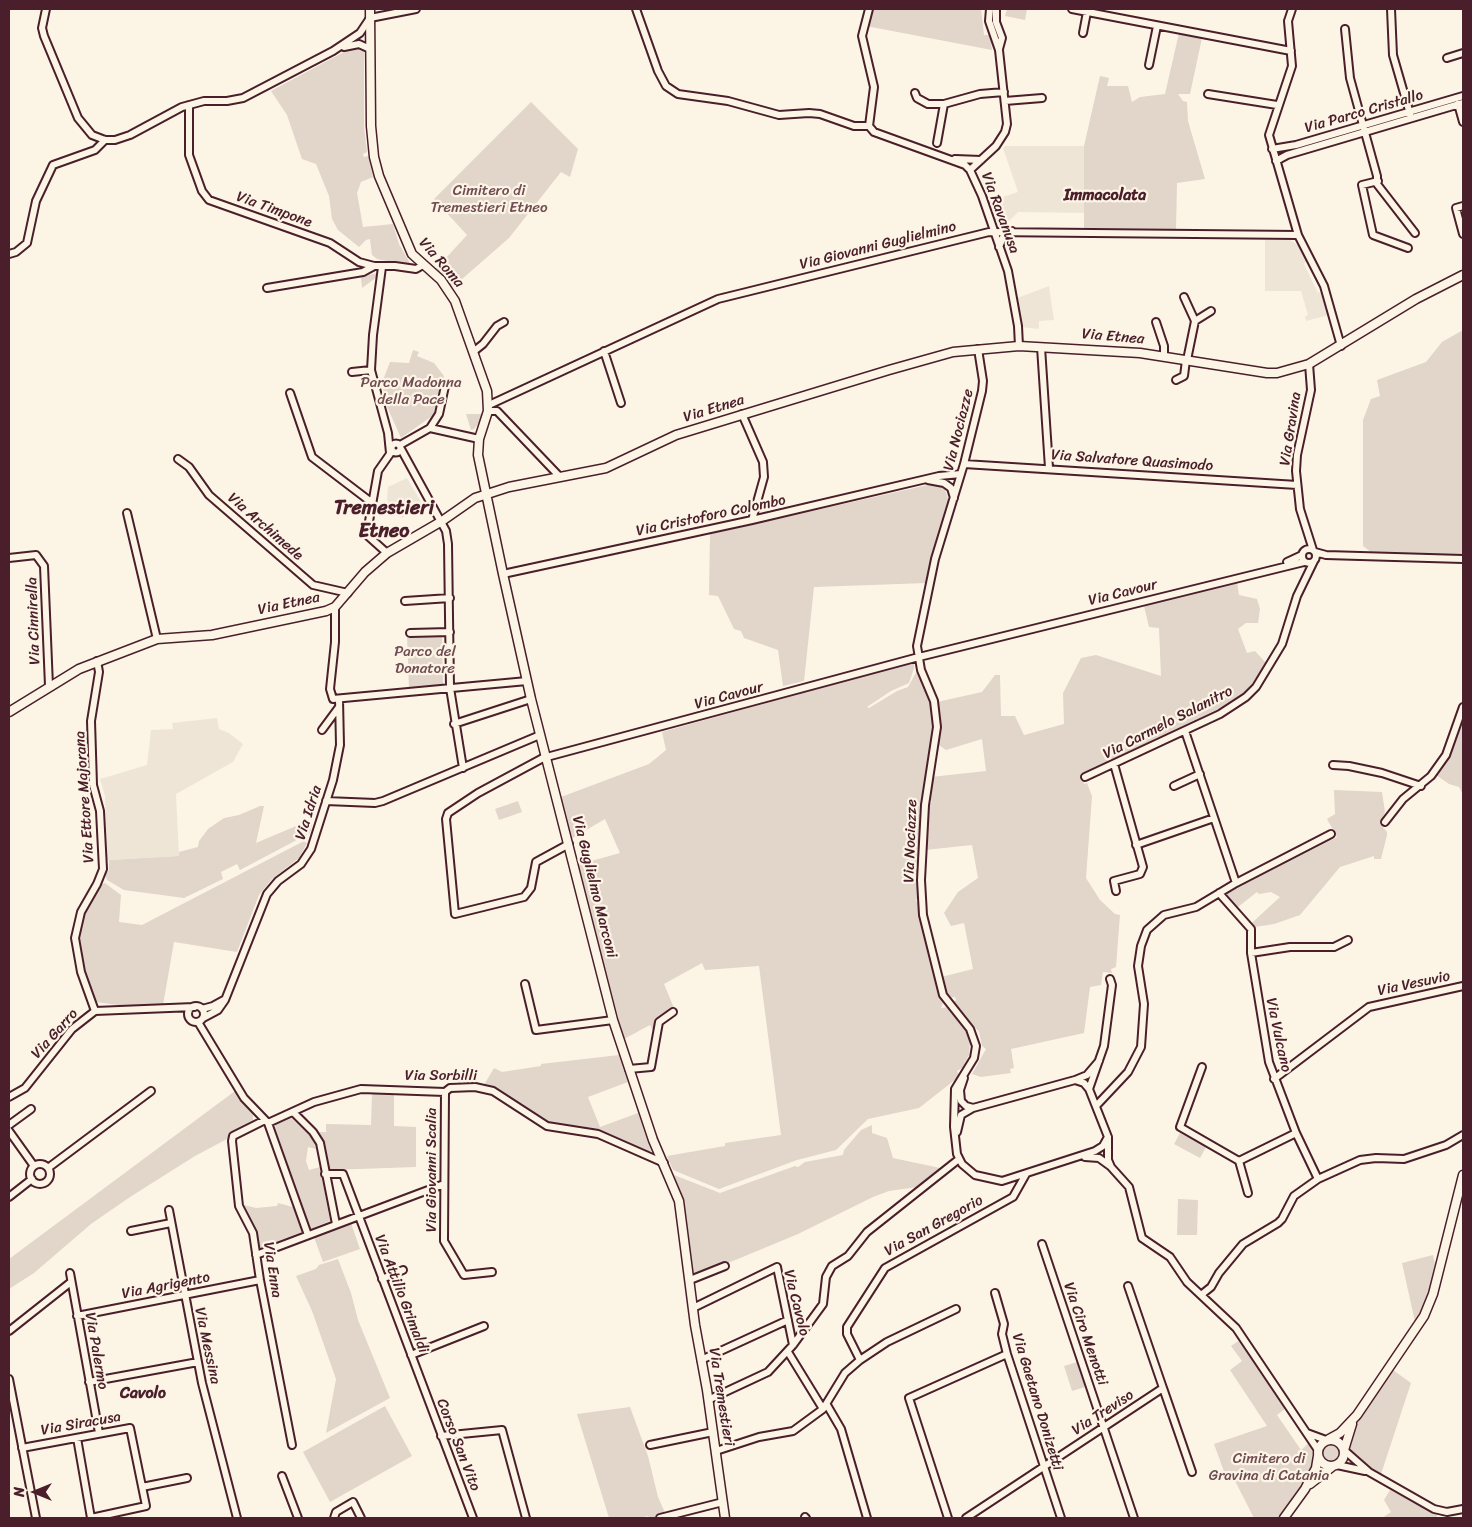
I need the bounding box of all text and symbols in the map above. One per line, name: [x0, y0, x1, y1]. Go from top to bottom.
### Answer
street label: Via Parco Cristallo: [1303, 86, 1425, 138]
street label: Via Ravanusa: [977, 170, 1023, 256]
park label: Cimitero di Tremestieri Etneo: [430, 182, 548, 217]
district label: Immacolata: [1064, 186, 1146, 206]
street label: Via Timpone: [234, 188, 314, 232]
street label: Via Giovanni Guglielmino: [798, 218, 958, 274]
street label: Via Roma: [414, 234, 468, 292]
street label: Via Etnea: [1081, 325, 1145, 349]
park label: Parco Madonna della Pace: [361, 374, 461, 409]
street label: Via Nociazze: [940, 387, 978, 473]
street label: Via Etnea: [681, 391, 747, 427]
street label: Via Gravina: [1276, 391, 1306, 467]
street label: Via Salvatore Quasimodo: [1050, 446, 1214, 476]
street label: Via Archimede: [224, 489, 306, 565]
street label: Via Cristoforo Colombo: [635, 491, 787, 541]
district label: Tremestieri Etneo: [334, 497, 434, 544]
street label: Via Cavour: [1087, 576, 1159, 610]
street label: Via Cinnirella: [23, 577, 45, 665]
street label: Via Etnea: [256, 589, 322, 619]
park label: Parco del Donatore: [394, 643, 456, 678]
street label: Via Cavour: [693, 678, 765, 714]
street label: Via Carmelo Salanitro: [1100, 682, 1236, 764]
street label: Via Ettore Majorana: [71, 730, 99, 864]
street label: Via Idria: [292, 784, 326, 842]
street label: Via Nociazze: [901, 799, 921, 883]
street label: Via Guglielmo Marconi: [568, 814, 620, 960]
street label: Via Vesuvio: [1376, 968, 1452, 1000]
street label: Via Vulcano: [1261, 996, 1295, 1074]
street label: Via Garro: [28, 1005, 82, 1063]
street label: Via Sorbilli: [405, 1067, 477, 1085]
street label: Via Giovanni Scalia: [423, 1108, 441, 1232]
street label: Via San Gregorio: [882, 1192, 986, 1260]
street label: Via Attilio Grimaldi: [370, 1232, 432, 1356]
street label: Via Enna: [259, 1241, 285, 1299]
street label: Via Cavolo: [779, 1268, 813, 1338]
street label: Via Agrigento: [120, 1269, 212, 1303]
street label: Via Ciro Menotti: [1059, 1280, 1111, 1388]
street label: Via Messina: [190, 1306, 224, 1386]
street label: Via Palermo: [80, 1311, 112, 1391]
street label: Via Gaetano Donizetti: [1008, 1331, 1066, 1473]
street label: Via Tremestieri: [704, 1347, 738, 1447]
district label: Cavolo: [120, 1384, 166, 1404]
street label: Via Treviso: [1069, 1386, 1137, 1440]
street label: Corso San Vito: [432, 1396, 484, 1494]
street label: Via Siracusa: [40, 1408, 122, 1440]
park label: Cimitero di Gravina di Catania: [1209, 1450, 1329, 1485]
north arrow: [10, 1467, 60, 1517]
text: N: [7, 1487, 32, 1497]

